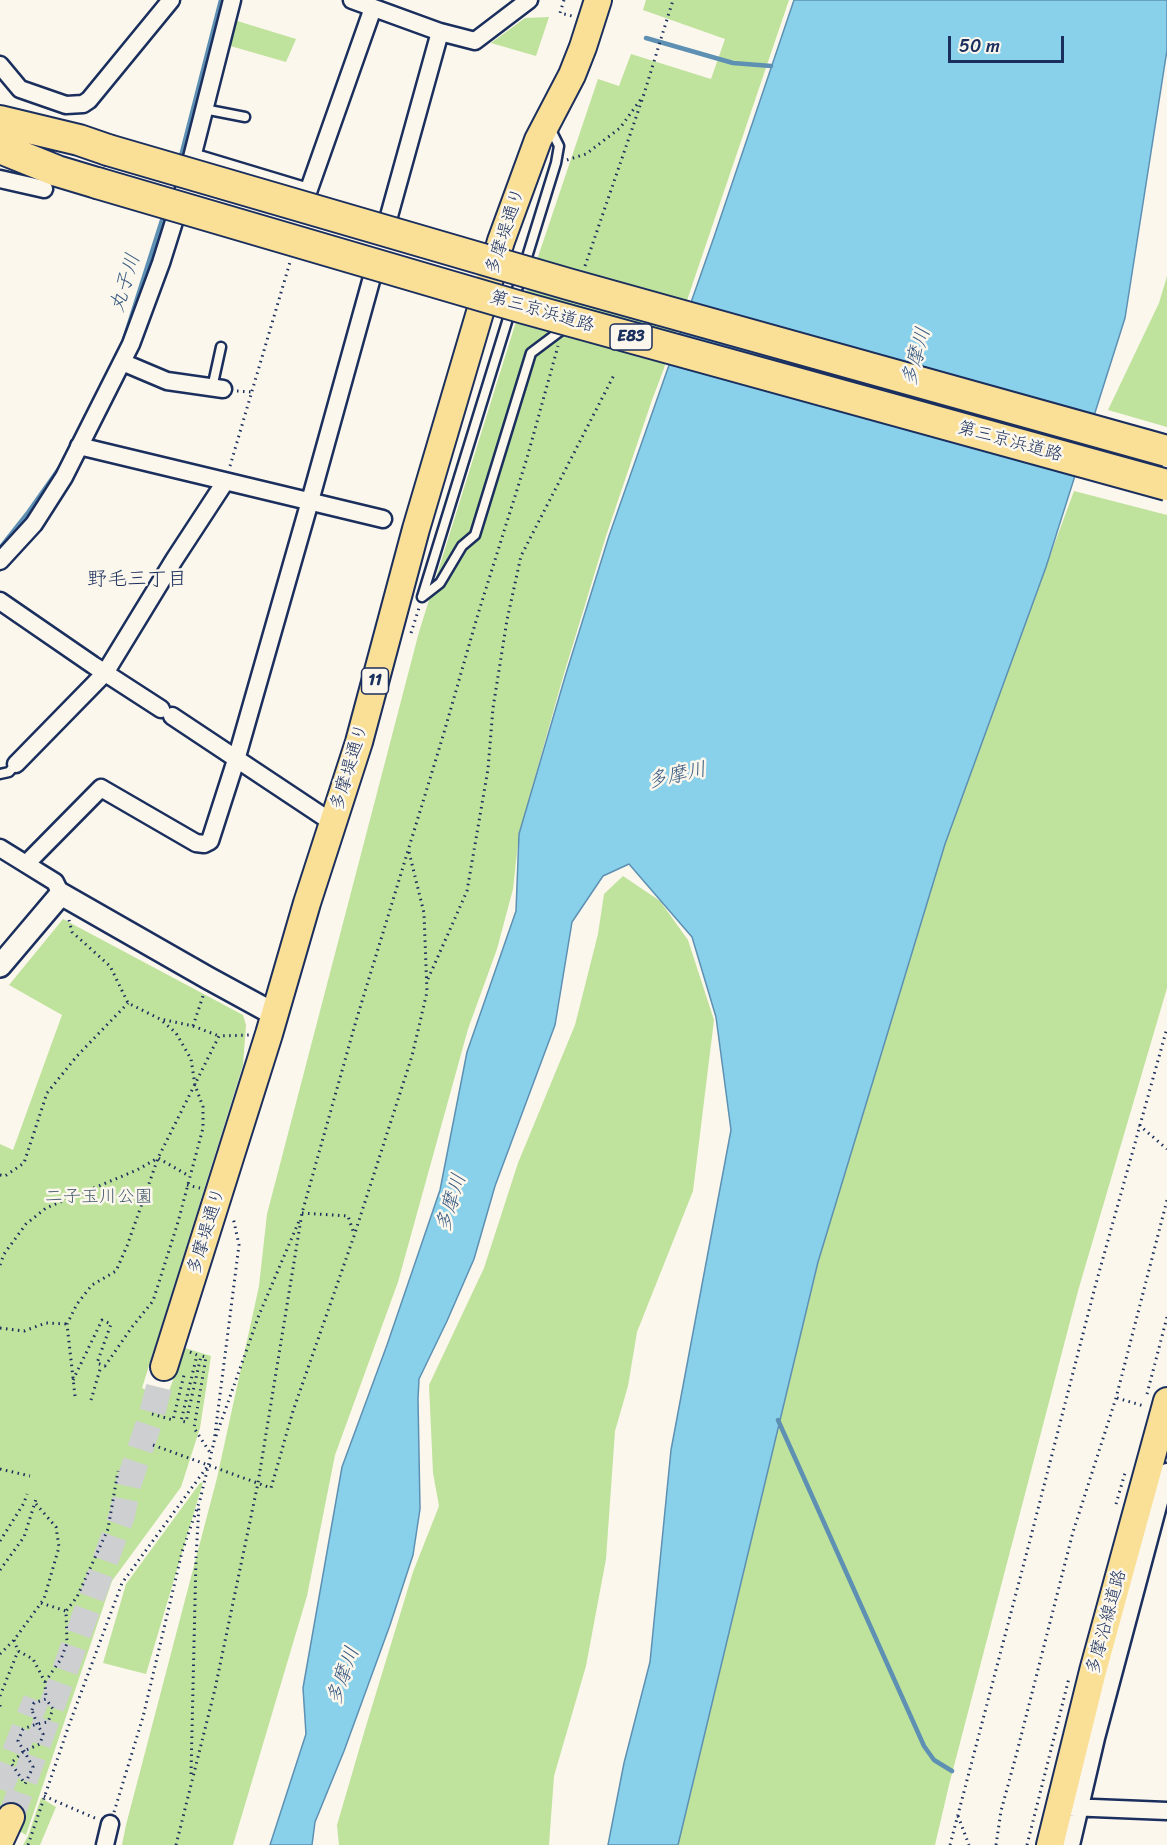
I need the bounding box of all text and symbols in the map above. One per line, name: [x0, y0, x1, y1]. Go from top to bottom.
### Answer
scale bar: [951, 24, 1066, 62]
text: 50 m: [959, 30, 1000, 62]
street label: 多摩堤通り: [482, 185, 530, 277]
water label: 丸子川: [106, 251, 146, 315]
street label: 第三京浜道路: [487, 287, 597, 337]
road number: E83: [610, 324, 652, 350]
water label: 多摩川: [898, 325, 936, 389]
street label: 第三京浜道路: [955, 418, 1065, 466]
district label: 野毛三丁目: [87, 568, 187, 592]
road number: 11: [362, 668, 388, 694]
street label: 多摩堤通り: [327, 721, 373, 813]
water label: 多摩川: [645, 758, 709, 794]
water label: 多摩川: [432, 1171, 472, 1235]
street label: 多摩堤通り: [184, 1185, 230, 1277]
park label: 二子玉川公園: [45, 1186, 153, 1208]
street label: 多摩沿線道路: [1083, 1567, 1131, 1677]
water label: 多摩川: [322, 1644, 366, 1708]

